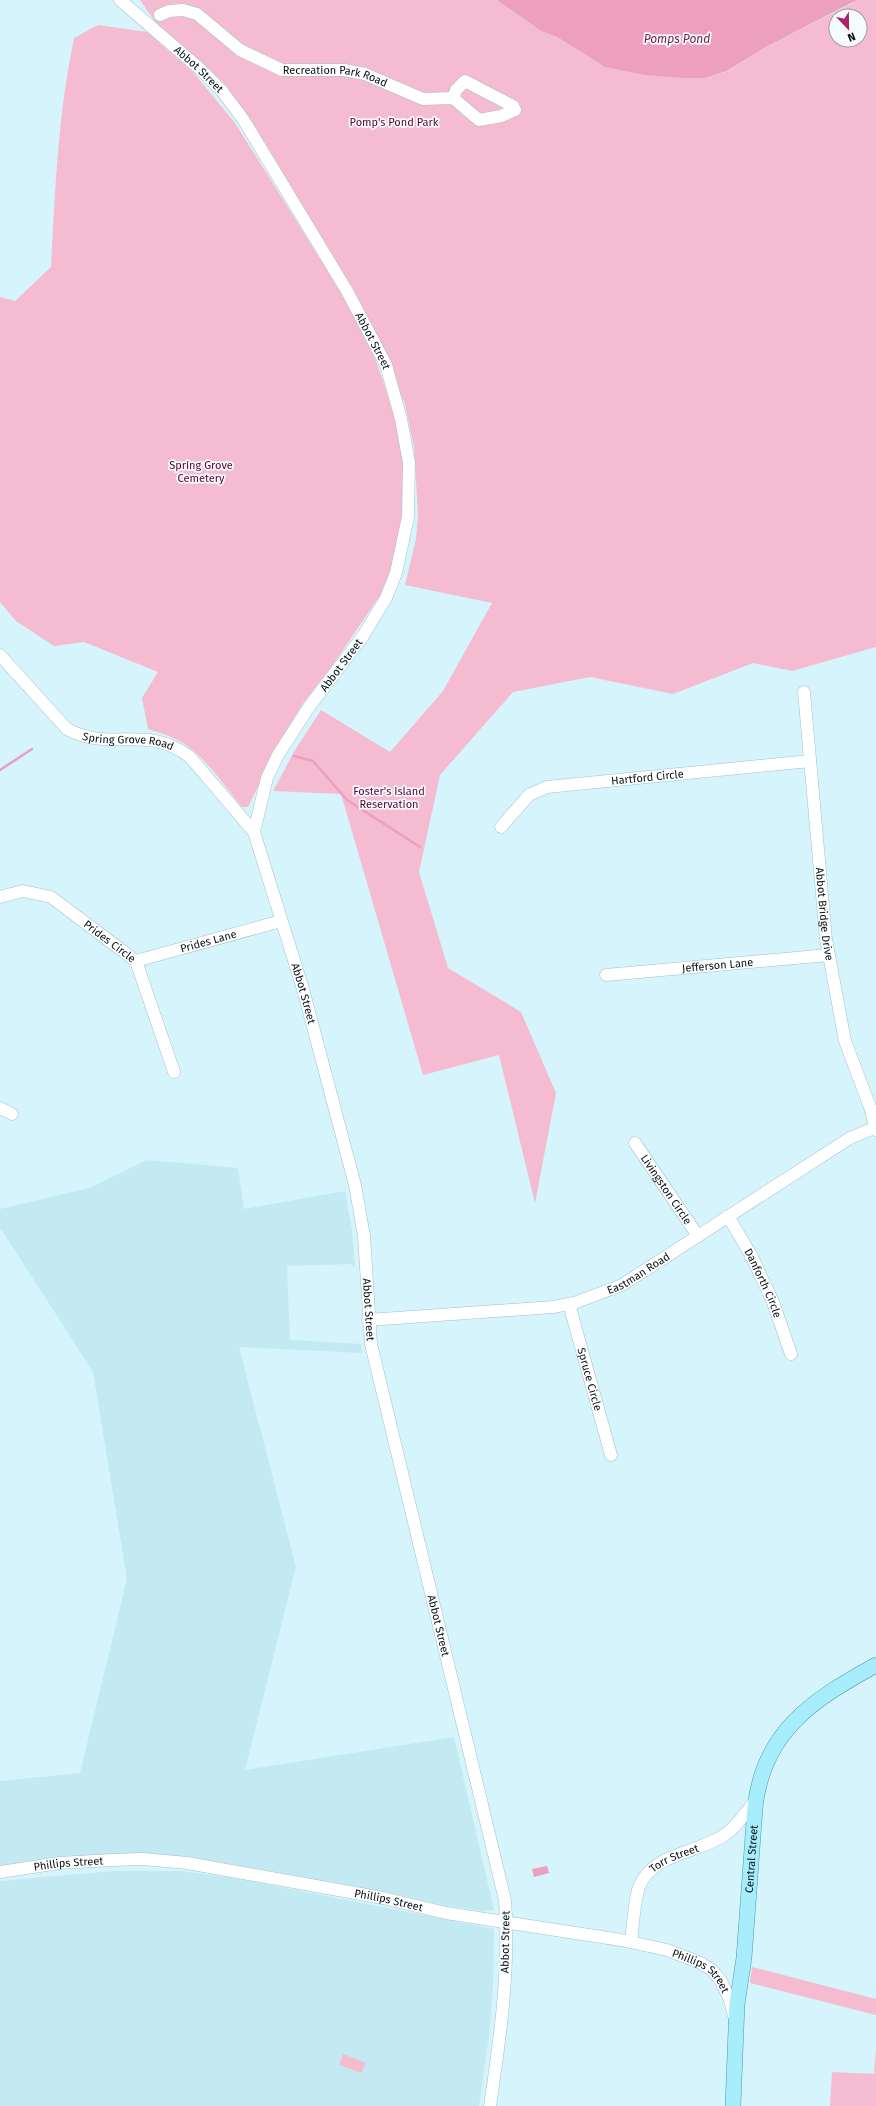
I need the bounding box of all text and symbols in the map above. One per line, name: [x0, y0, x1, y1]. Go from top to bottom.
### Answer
north arrow: [828, 8, 868, 48]
text: N: [846, 29, 857, 44]
water label: Pomps Pond: [644, 32, 710, 46]
street label: Abbot Street: [171, 44, 226, 96]
street label: Recreation Park Road: [283, 64, 389, 90]
park label: Pomp's Pond Park: [350, 116, 439, 129]
street label: Abbot Street: [352, 310, 393, 371]
park label: Spring Grove Cemetery: [169, 459, 233, 485]
street label: Abbot Street: [317, 636, 365, 694]
street label: Spring Grove Road: [81, 730, 176, 753]
street label: Hartford Circle: [610, 768, 684, 788]
park label: Foster's Island Reservation: [353, 785, 425, 811]
street label: Abbot Bridge Drive: [813, 867, 836, 962]
street label: Prides Circle: [81, 918, 138, 965]
street label: Prides Lane: [179, 928, 238, 956]
street label: Jefferson Lane: [681, 956, 754, 975]
street label: Abbot Street: [288, 961, 318, 1025]
street label: Livingston Circle: [638, 1152, 694, 1227]
street label: Danforth Circle: [741, 1246, 784, 1320]
street label: Eastman Road: [605, 1250, 672, 1297]
street label: Abbot Street: [360, 1278, 377, 1341]
street label: Spruce Circle: [574, 1346, 604, 1412]
street label: Abbot Street: [425, 1594, 452, 1658]
street label: Central Street: [743, 1824, 761, 1893]
street label: Torr Street: [647, 1842, 701, 1875]
street label: Phillips Street: [33, 1855, 104, 1874]
street label: Phillips Street: [353, 1887, 424, 1914]
street label: Abbot Street: [498, 1911, 513, 1973]
street label: Phillips Street: [670, 1947, 732, 1995]

